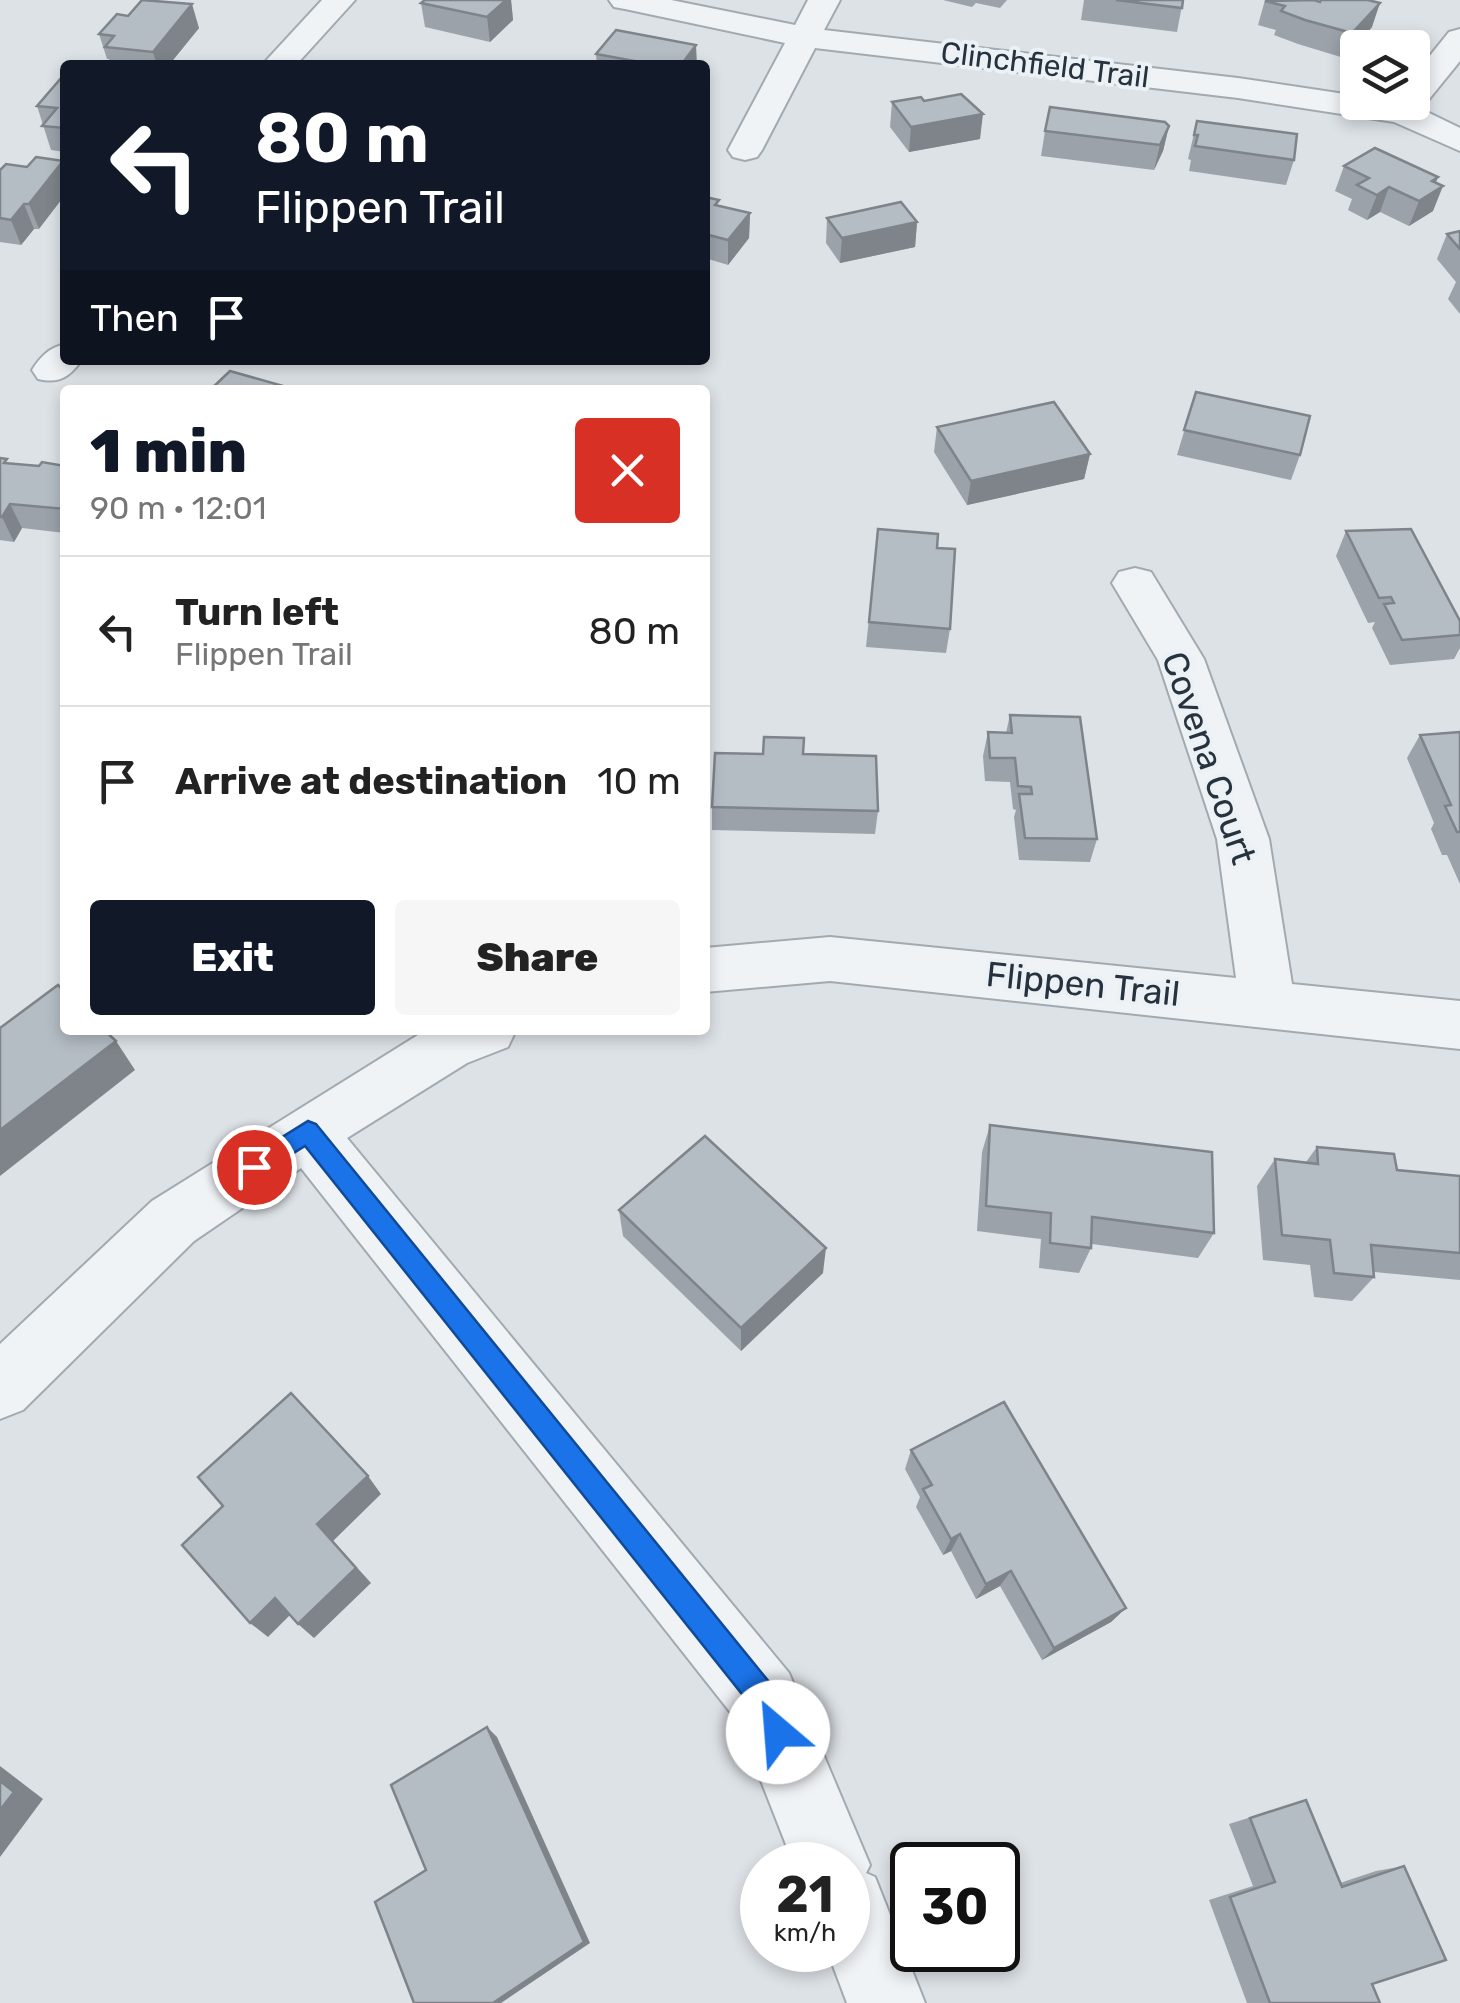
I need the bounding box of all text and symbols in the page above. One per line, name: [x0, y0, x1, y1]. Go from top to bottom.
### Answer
map controls: [1340, 30, 1430, 120]
button: layers: [1340, 30, 1430, 120]
street label: Clinchfield Trail: [939, 34, 1151, 96]
text: 80 m: [255, 97, 429, 180]
icon: left: [90, 100, 220, 230]
text: Flippen Trail: [255, 181, 505, 234]
icon: arrive: [199, 290, 254, 345]
text: Then: [90, 295, 179, 341]
text: 1 min: [90, 416, 247, 487]
button: close: [575, 418, 680, 523]
text: 90 m · 12:01: [90, 489, 267, 527]
text: Turn left: [175, 589, 339, 635]
icon: left: [90, 604, 145, 659]
text: 80 m: [589, 608, 680, 654]
text: Flippen Trail: [175, 635, 353, 673]
street label: Covena Court: [1153, 646, 1265, 870]
icon: arrive: [90, 754, 145, 809]
text: Arrive at destination: [175, 758, 567, 804]
text: 10 m: [597, 758, 681, 804]
button: Exit: [90, 900, 375, 1015]
button: Share: [395, 900, 680, 1015]
street label: Flippen Trail: [984, 953, 1182, 1015]
pin: [212, 1125, 297, 1210]
icon: arrive: [227, 1140, 282, 1195]
position arrow: [726, 1680, 830, 1784]
speed limit sign: 30: [890, 1842, 1020, 1972]
text: 21: [776, 1865, 834, 1925]
text: km/h: [774, 1918, 836, 1947]

